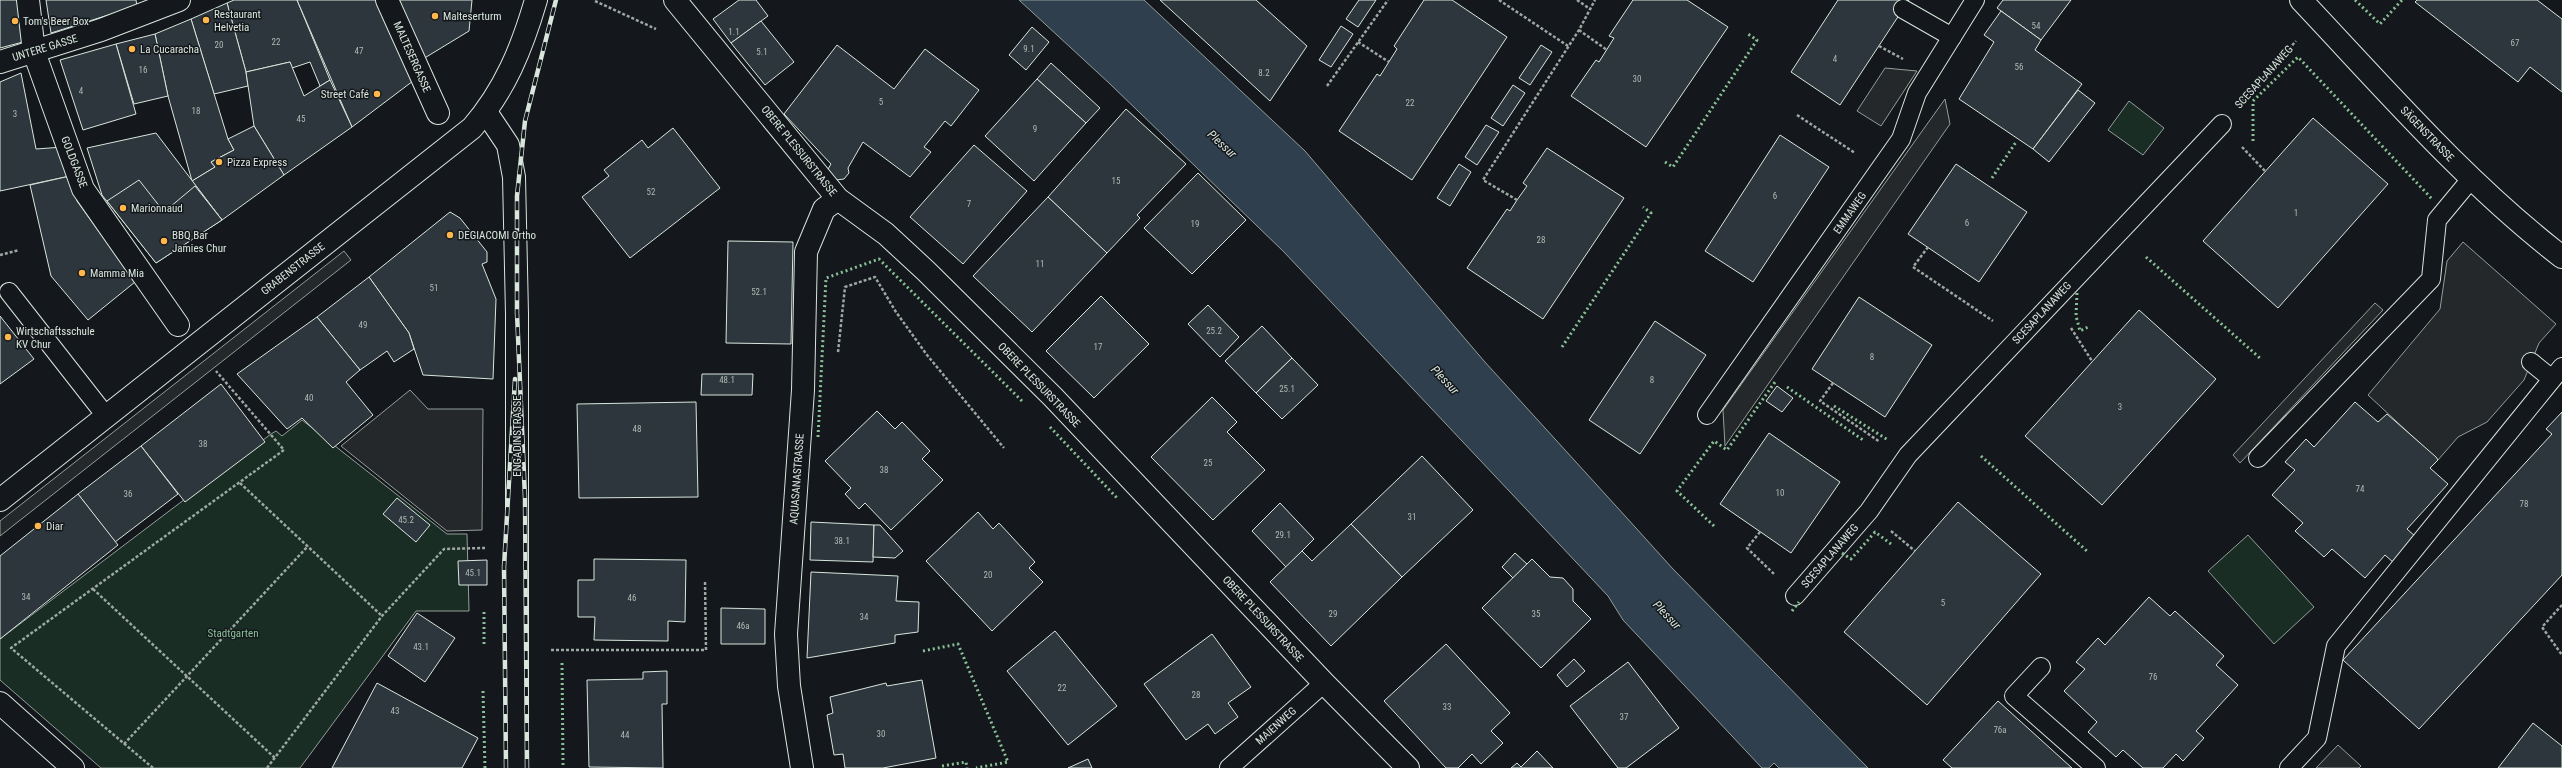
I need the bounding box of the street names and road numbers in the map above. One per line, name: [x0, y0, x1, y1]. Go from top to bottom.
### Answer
street label: MALTESERGASSE: [391, 19, 434, 95]
street label: UNTERE GASSE: [11, 32, 80, 64]
street label: SCESAPLANAWEG: [2232, 43, 2296, 111]
street label: OBERE PLESSURSTRASSE: [759, 103, 840, 199]
street label: SÄGENSTRASSE: [2398, 104, 2457, 165]
street label: GOLDGASSE: [58, 134, 90, 190]
street label: EMMAWEG: [1831, 189, 1869, 237]
street label: GRABENSTRASSE: [258, 240, 328, 298]
street label: SCESAPLANAWEG: [2010, 279, 2074, 347]
street label: OBERE PLESSURSTRASSE: [995, 340, 1083, 430]
street label: ENGADINSTRASSE: [511, 395, 524, 477]
street label: AQUASANASTRASSE: [787, 433, 807, 525]
street label: SCESAPLANAWEG: [1799, 521, 1861, 591]
street label: OBERE PLESSURSTRASSE: [1220, 573, 1307, 665]
street label: MAIENWEG: [1253, 704, 1299, 748]

